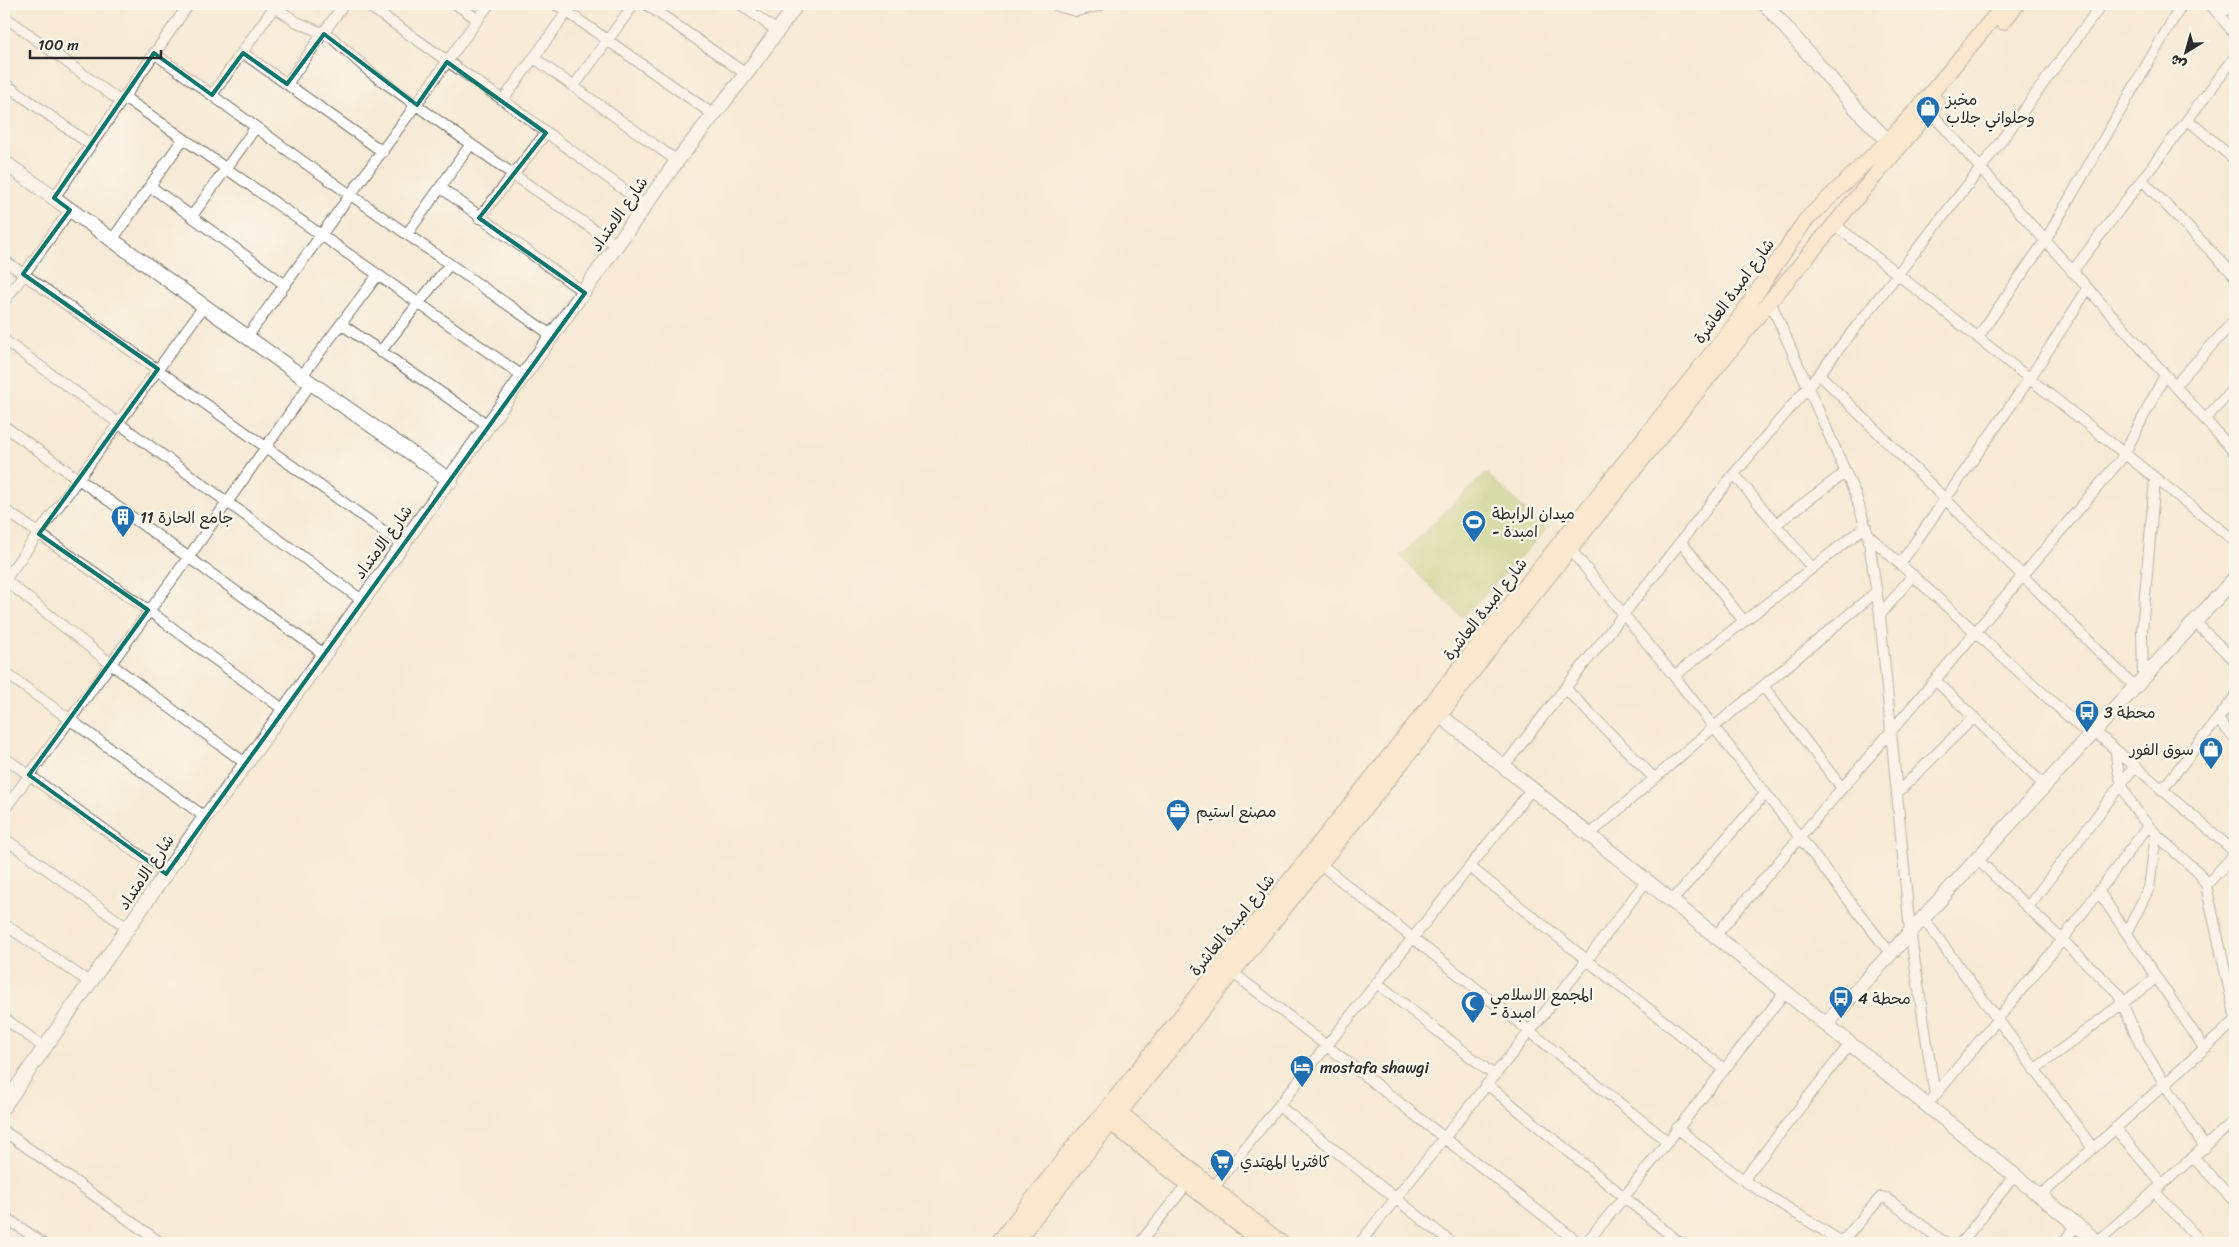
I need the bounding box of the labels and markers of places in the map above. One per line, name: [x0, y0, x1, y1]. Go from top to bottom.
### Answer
place label: مخبز وحلواني جلاب: [1944, 85, 2035, 132]
shop icon: مخبز وحلواني جلاب: [1915, 95, 1941, 129]
place label: ميدان الرابطة - امبدة: [1492, 499, 1575, 546]
place label: جامع الحارة 11: [140, 503, 233, 532]
building icon: جامع الحارة 11: [110, 504, 136, 538]
sports icon: ميدان الرابطة - امبدة: [1461, 509, 1487, 543]
place label: محطة 3: [2104, 698, 2156, 727]
bus stop icon: محطة 3: [2074, 699, 2100, 733]
place label: سوق الفور: [2128, 735, 2194, 764]
shop icon: سوق الفور: [2198, 736, 2224, 770]
place label: مصنع استيم: [1196, 797, 1276, 826]
office icon: مصنع استيم: [1165, 798, 1191, 832]
place label: المجمع الاسلامي - امبدة: [1490, 980, 1593, 1027]
place label: محطة 4: [1858, 984, 1911, 1013]
bus stop icon: محطة 4: [1828, 985, 1854, 1019]
mosque icon: المجمع الاسلامي - امبدة: [1460, 990, 1486, 1024]
place label: mostafa shawgi: [1320, 1053, 1429, 1082]
hotel icon: mostafa shawgi: [1289, 1054, 1315, 1088]
place label: كافتريا المهتدي: [1240, 1147, 1330, 1176]
supermarket icon: كافتريا المهتدي: [1209, 1148, 1235, 1182]

